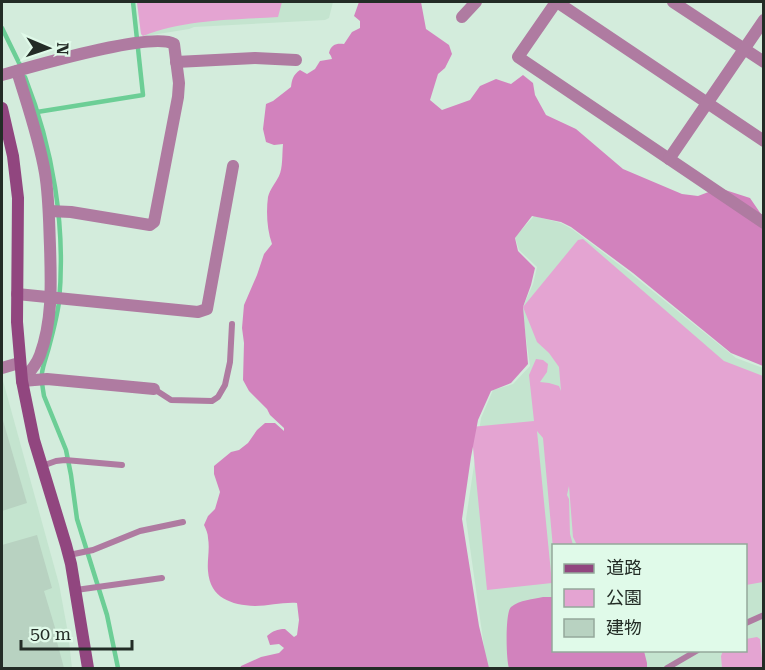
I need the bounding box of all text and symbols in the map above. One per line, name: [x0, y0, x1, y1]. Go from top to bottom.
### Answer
north arrow: [18, 18, 78, 78]
text: N: [53, 42, 72, 55]
legend: [552, 544, 747, 652]
text: 道路: [606, 557, 642, 578]
text: 公園: [606, 587, 642, 608]
scale bar: [21, 613, 132, 651]
text: 建物: [606, 617, 642, 638]
text: 50 m: [30, 623, 71, 644]

